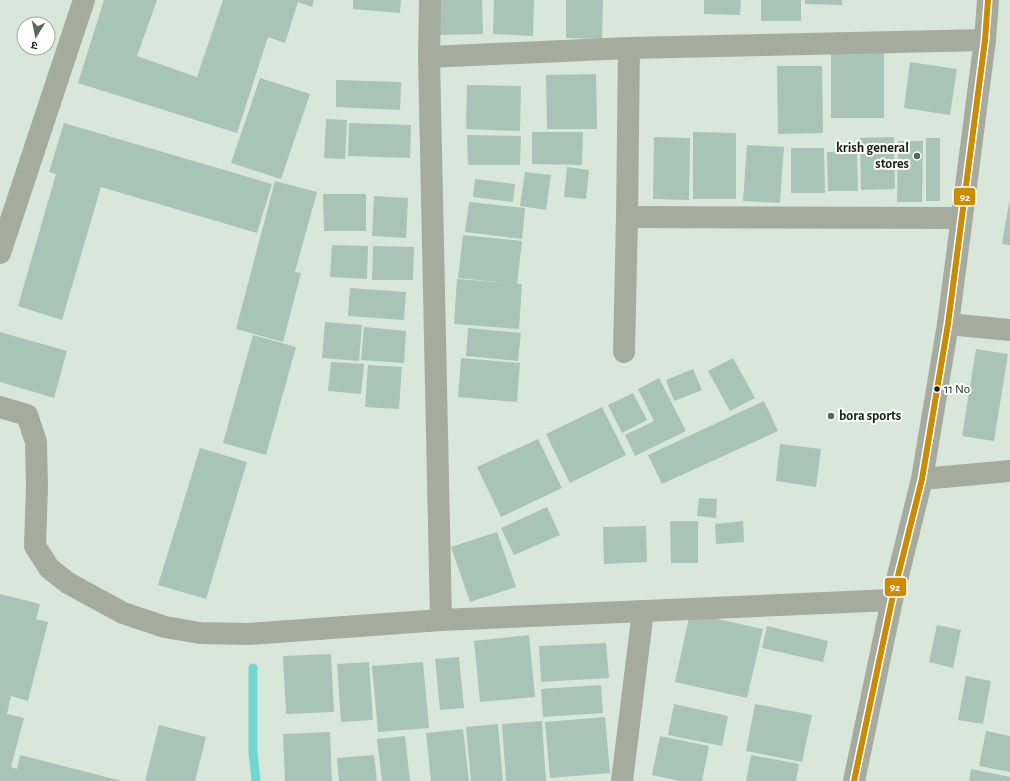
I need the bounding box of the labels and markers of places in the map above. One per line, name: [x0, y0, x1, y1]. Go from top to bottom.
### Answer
place label: krish general stores: [836, 141, 909, 171]
marker: krish general stores: [912, 151, 922, 161]
place label: 11 No: [944, 383, 970, 396]
marker: 11 No: [932, 384, 942, 394]
place label: bora sports: [839, 409, 901, 423]
marker: bora sports: [826, 411, 836, 421]

